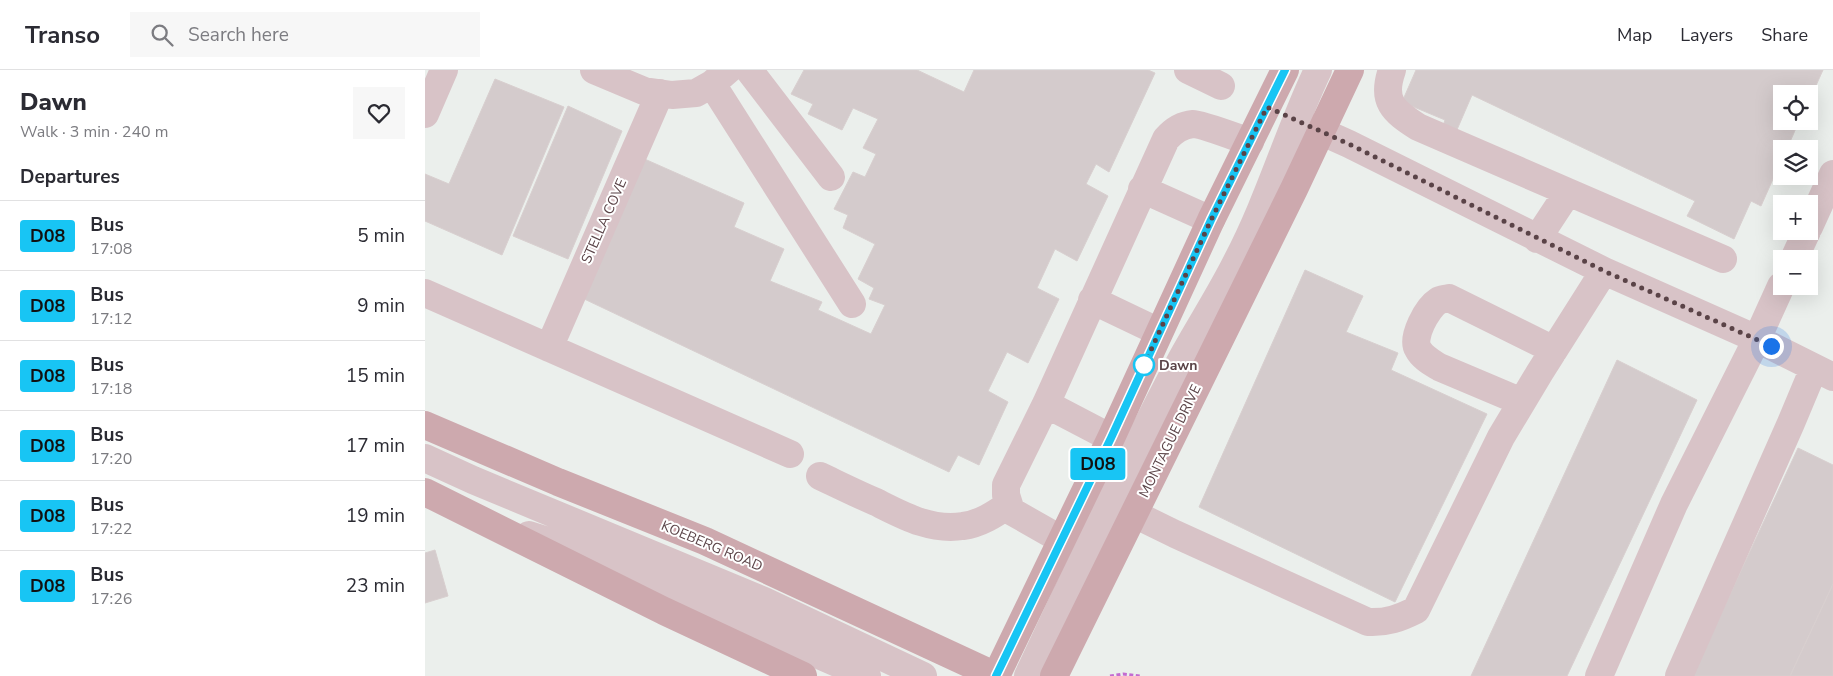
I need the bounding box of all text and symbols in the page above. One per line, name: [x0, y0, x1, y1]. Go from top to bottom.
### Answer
search box: [130, 12, 480, 57]
text: Transo: [25, 19, 100, 51]
icon: search: [148, 21, 176, 49]
text: Search here: [188, 22, 289, 48]
text: Map: [1617, 23, 1652, 47]
text: Layers: [1680, 23, 1733, 47]
text: Share: [1761, 23, 1808, 47]
map controls: [1773, 85, 1818, 295]
button: locate: [1773, 85, 1818, 130]
text: Dawn: [20, 86, 87, 118]
button: heart: [353, 87, 405, 139]
text: Walk · 3 min · 240 m: [20, 121, 168, 143]
button: layers: [1773, 140, 1818, 185]
text: Departures: [20, 164, 120, 190]
street label: STELLA COVE: [577, 175, 631, 267]
button: +: [1773, 195, 1818, 240]
text: Bus: [90, 212, 124, 238]
text: 5 min: [357, 223, 405, 249]
text: D08: [30, 224, 65, 248]
text: 17:08: [90, 238, 132, 260]
button: −: [1773, 250, 1818, 295]
text: Bus: [90, 282, 124, 308]
text: 9 min: [357, 293, 405, 319]
text: D08: [30, 294, 65, 318]
text: 17:12: [90, 308, 132, 330]
your location: [1759, 334, 1784, 359]
text: Bus: [90, 352, 124, 378]
marker: Dawn: [1133, 354, 1155, 376]
place label: Dawn: [1159, 356, 1197, 375]
text: 15 min: [346, 363, 405, 389]
text: D08: [30, 364, 65, 388]
text: 17:18: [90, 378, 132, 400]
street label: MONTAGUE DRIVE: [1134, 381, 1206, 501]
text: Bus: [90, 422, 124, 448]
text: 17 min: [346, 433, 405, 459]
text: D08: [30, 434, 65, 458]
text: 17:20: [90, 448, 132, 470]
line badge: D08: [1069, 448, 1127, 480]
text: D08: [1080, 452, 1116, 476]
text: Bus: [90, 492, 124, 518]
text: 19 min: [346, 503, 405, 529]
text: D08: [30, 504, 65, 528]
street label: KOEBERG ROAD: [658, 516, 766, 576]
text: 17:22: [90, 518, 132, 540]
text: Bus: [90, 562, 124, 588]
text: 23 min: [346, 573, 405, 599]
text: D08: [30, 574, 65, 598]
text: 17:26: [90, 588, 132, 610]

